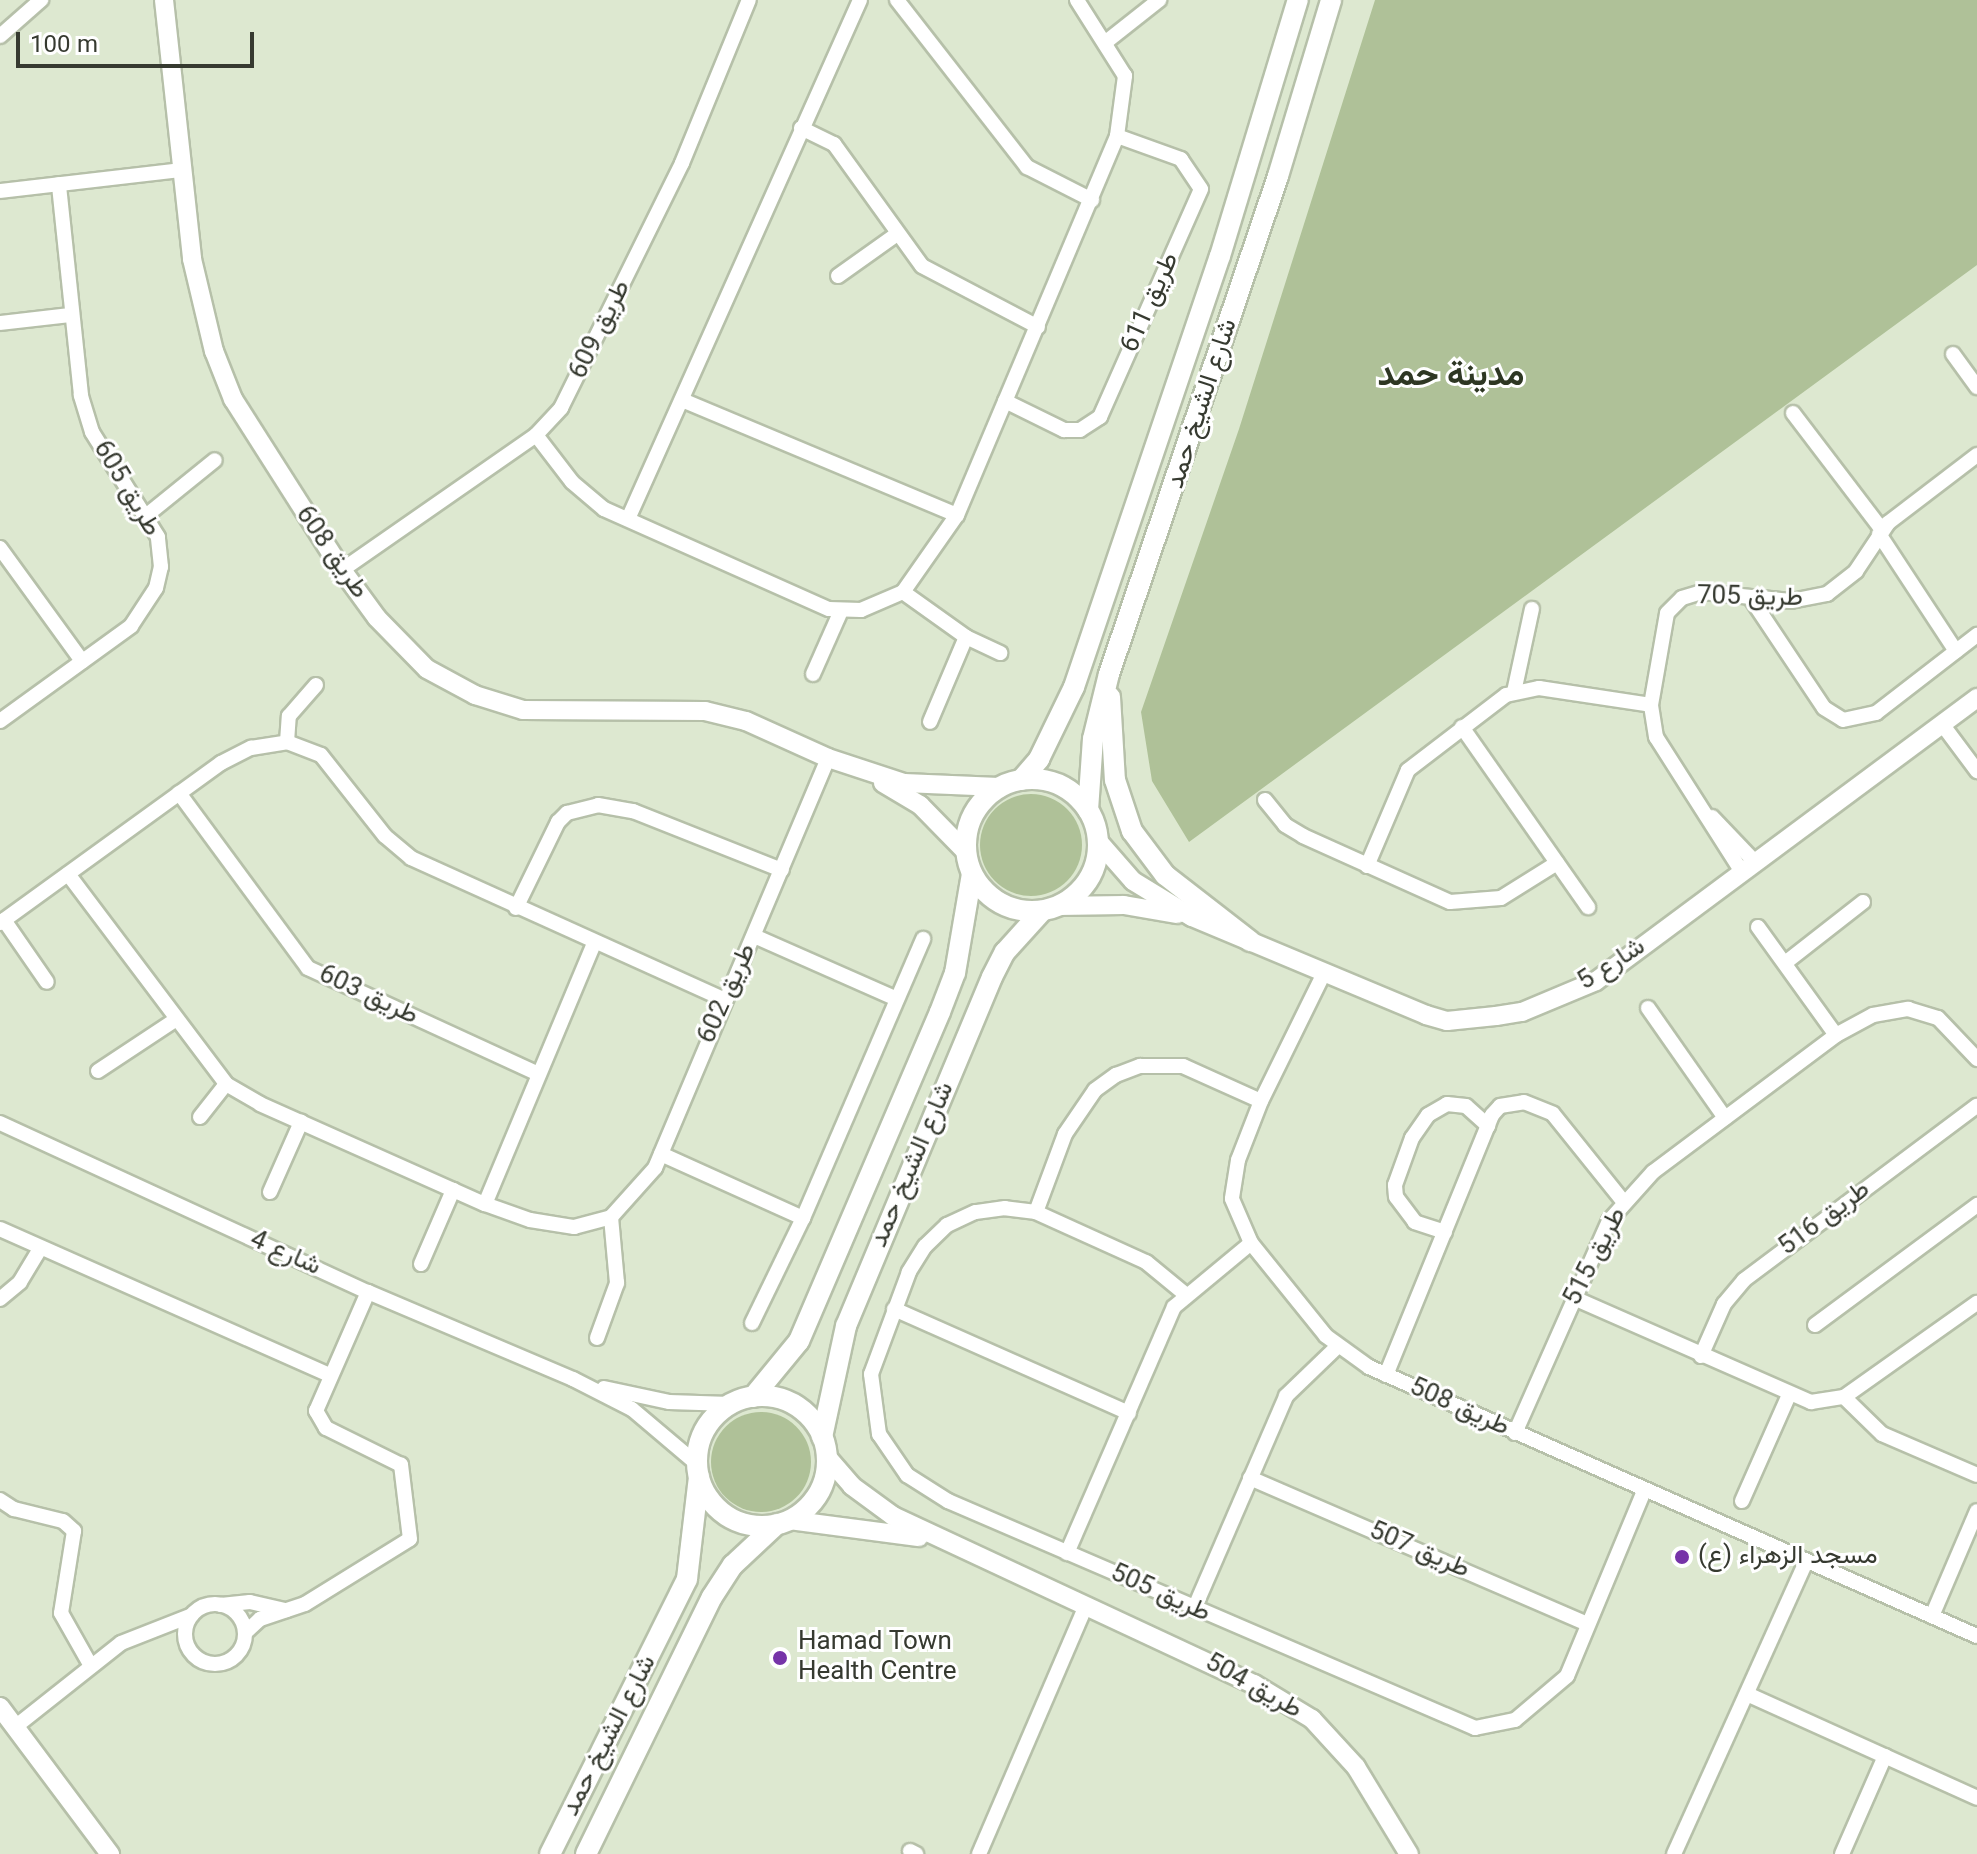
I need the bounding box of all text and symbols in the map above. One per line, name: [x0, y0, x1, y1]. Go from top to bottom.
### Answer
scale bar: [20, 16, 258, 66]
text: 100 m: [30, 27, 98, 65]
street label: طريق 611: [1115, 248, 1187, 358]
street label: طريق 609: [564, 276, 638, 384]
street label: شارع الشيخ حمد: [1161, 315, 1245, 493]
district label: مدينة حمد: [1378, 357, 1524, 397]
street label: طريق 605: [85, 436, 167, 542]
street label: طريق 608: [288, 501, 374, 605]
street label: طريق 705: [1697, 581, 1803, 615]
street label: شارع 5: [1573, 932, 1651, 998]
street label: طريق 602: [692, 939, 764, 1049]
street label: طريق 603: [313, 959, 423, 1033]
street label: شارع الشيخ حمد: [864, 1078, 962, 1252]
street label: طريق 516: [1773, 1175, 1877, 1263]
street label: طريق 515: [1558, 1203, 1634, 1311]
street label: شارع 4: [245, 1225, 325, 1283]
street label: طريق 508: [1404, 1372, 1514, 1444]
street label: طريق 507: [1364, 1516, 1474, 1586]
place label: مسجد الزهراء (ع): [1698, 1541, 1878, 1573]
marker: مسجد الزهراء (ع): [1673, 1548, 1691, 1566]
street label: طريق 505: [1105, 1558, 1215, 1630]
place label: Hamad Town Health Centre: [798, 1627, 957, 1688]
marker: Hamad Town Health Centre: [769, 1647, 791, 1669]
street label: طريق 504: [1199, 1648, 1307, 1726]
street label: شارع الشيخ حمد: [556, 1650, 664, 1822]

